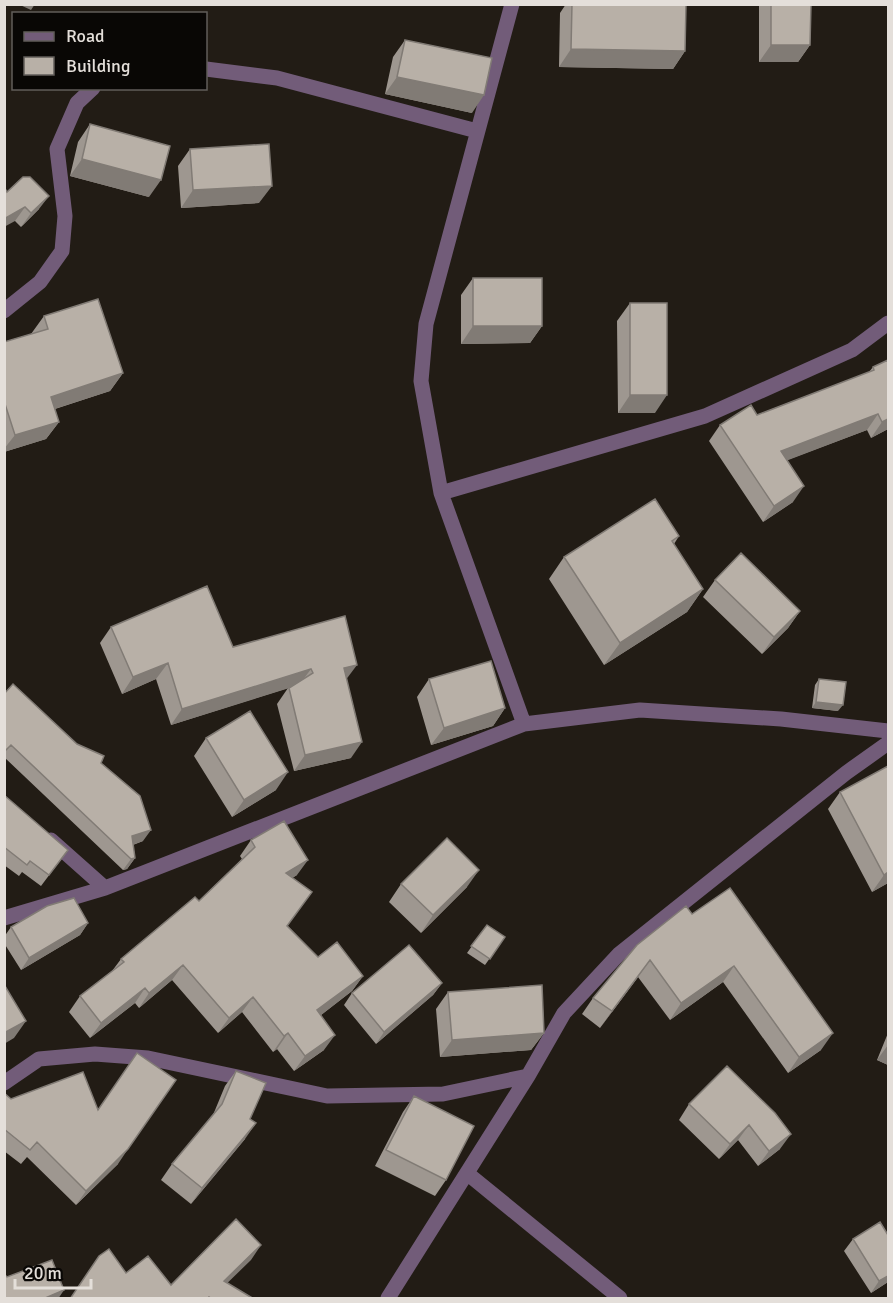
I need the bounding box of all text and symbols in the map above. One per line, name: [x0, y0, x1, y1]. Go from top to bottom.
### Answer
legend: [12, 12, 207, 90]
text: Road: [66, 25, 105, 47]
text: Building: [66, 55, 130, 77]
scale bar: [15, 1252, 92, 1290]
text: 20 m: [24, 1262, 62, 1284]

